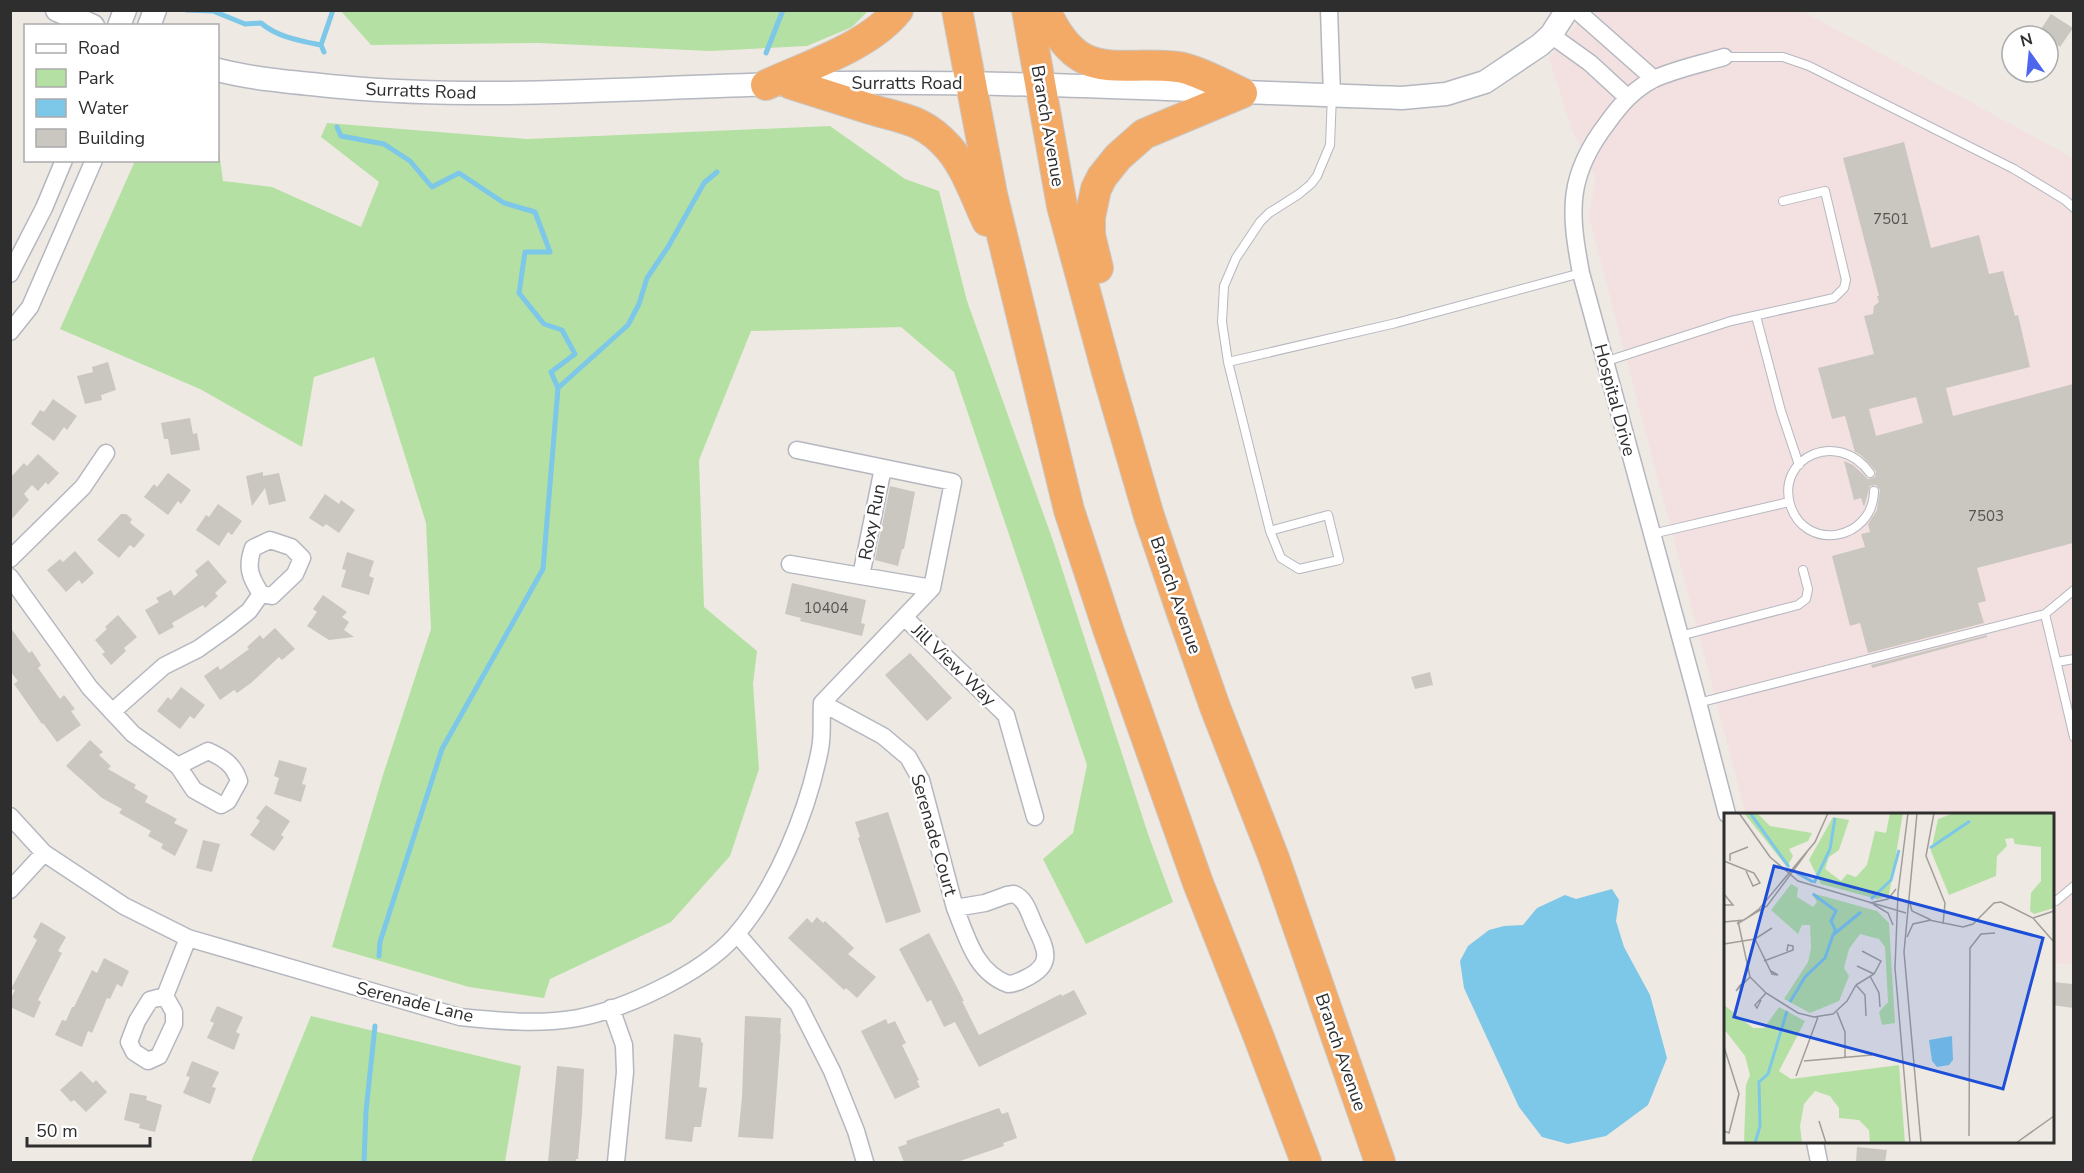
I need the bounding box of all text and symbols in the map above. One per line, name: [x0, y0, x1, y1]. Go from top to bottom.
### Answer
legend: [24, 24, 219, 162]
north arrow: [2000, 24, 2060, 84]
text: N: [2018, 28, 2035, 53]
text: Road: [78, 36, 120, 60]
street label: Branch Avenue: [1026, 63, 1070, 189]
text: Park: [78, 66, 115, 90]
street label: Surratts Road: [851, 71, 963, 95]
street label: Surratts Road: [365, 77, 477, 105]
text: Water: [78, 96, 129, 120]
text: Building: [78, 126, 145, 150]
house number: 7501: [1873, 209, 1909, 229]
street label: Hospital Drive: [1588, 341, 1642, 459]
street label: Roxy Run: [853, 482, 891, 562]
house number: 7503: [1968, 506, 2004, 526]
street label: Branch Avenue: [1145, 533, 1207, 657]
house number: 10404: [803, 598, 849, 618]
street label: Jill View Way: [906, 618, 1002, 712]
street label: Serenade Court: [905, 771, 963, 899]
inset map: [1724, 813, 2054, 1143]
street label: Serenade Lane: [354, 976, 476, 1028]
street label: Branch Avenue: [1310, 990, 1372, 1114]
scale bar: [27, 1110, 150, 1148]
text: 50 m: [36, 1119, 78, 1143]

